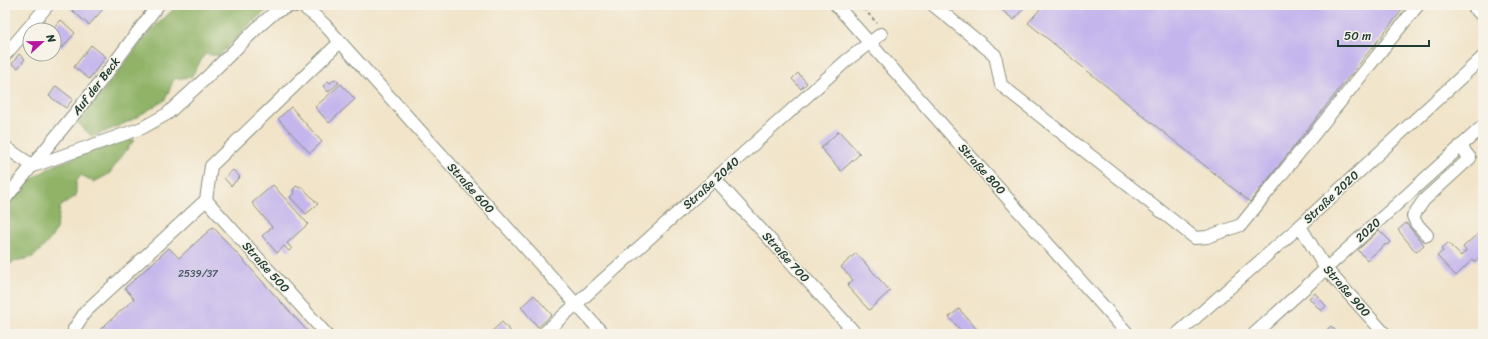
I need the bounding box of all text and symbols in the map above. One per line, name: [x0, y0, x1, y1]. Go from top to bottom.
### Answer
north arrow: [22, 22, 62, 62]
scale bar: [1338, 22, 1429, 48]
text: 50 m: [1344, 25, 1371, 47]
text: N: [40, 30, 61, 46]
street label: Auf der Beck: [65, 52, 126, 121]
street label: Straße 800: [953, 138, 1012, 200]
street label: Straße 2040: [677, 151, 745, 215]
street label: Straße 600: [442, 157, 501, 219]
street label: Straße 2020: [1298, 165, 1365, 229]
street label: 2020: [1350, 212, 1386, 248]
street label: Straße 700: [757, 226, 816, 288]
street label: Straße 500: [236, 236, 296, 298]
street label: Straße 900: [1318, 260, 1377, 323]
house number: 2539/37: [178, 265, 219, 283]

